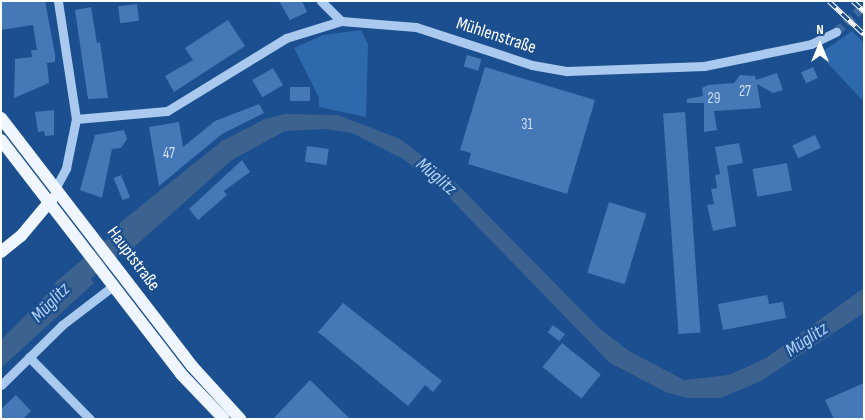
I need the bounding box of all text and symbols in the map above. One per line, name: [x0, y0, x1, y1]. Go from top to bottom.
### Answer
street label: Mühlenstraße: [453, 13, 539, 59]
north arrow: [795, 20, 845, 70]
text: N: [816, 21, 824, 38]
house number: 27: [739, 83, 751, 101]
house number: 29: [708, 90, 720, 108]
house number: 31: [521, 116, 533, 134]
house number: 47: [163, 145, 175, 163]
water label: Müglitz: [411, 153, 461, 201]
street label: Hauptstraße: [102, 223, 164, 295]
water label: Müglitz: [27, 278, 75, 328]
water label: Müglitz: [781, 318, 833, 362]

